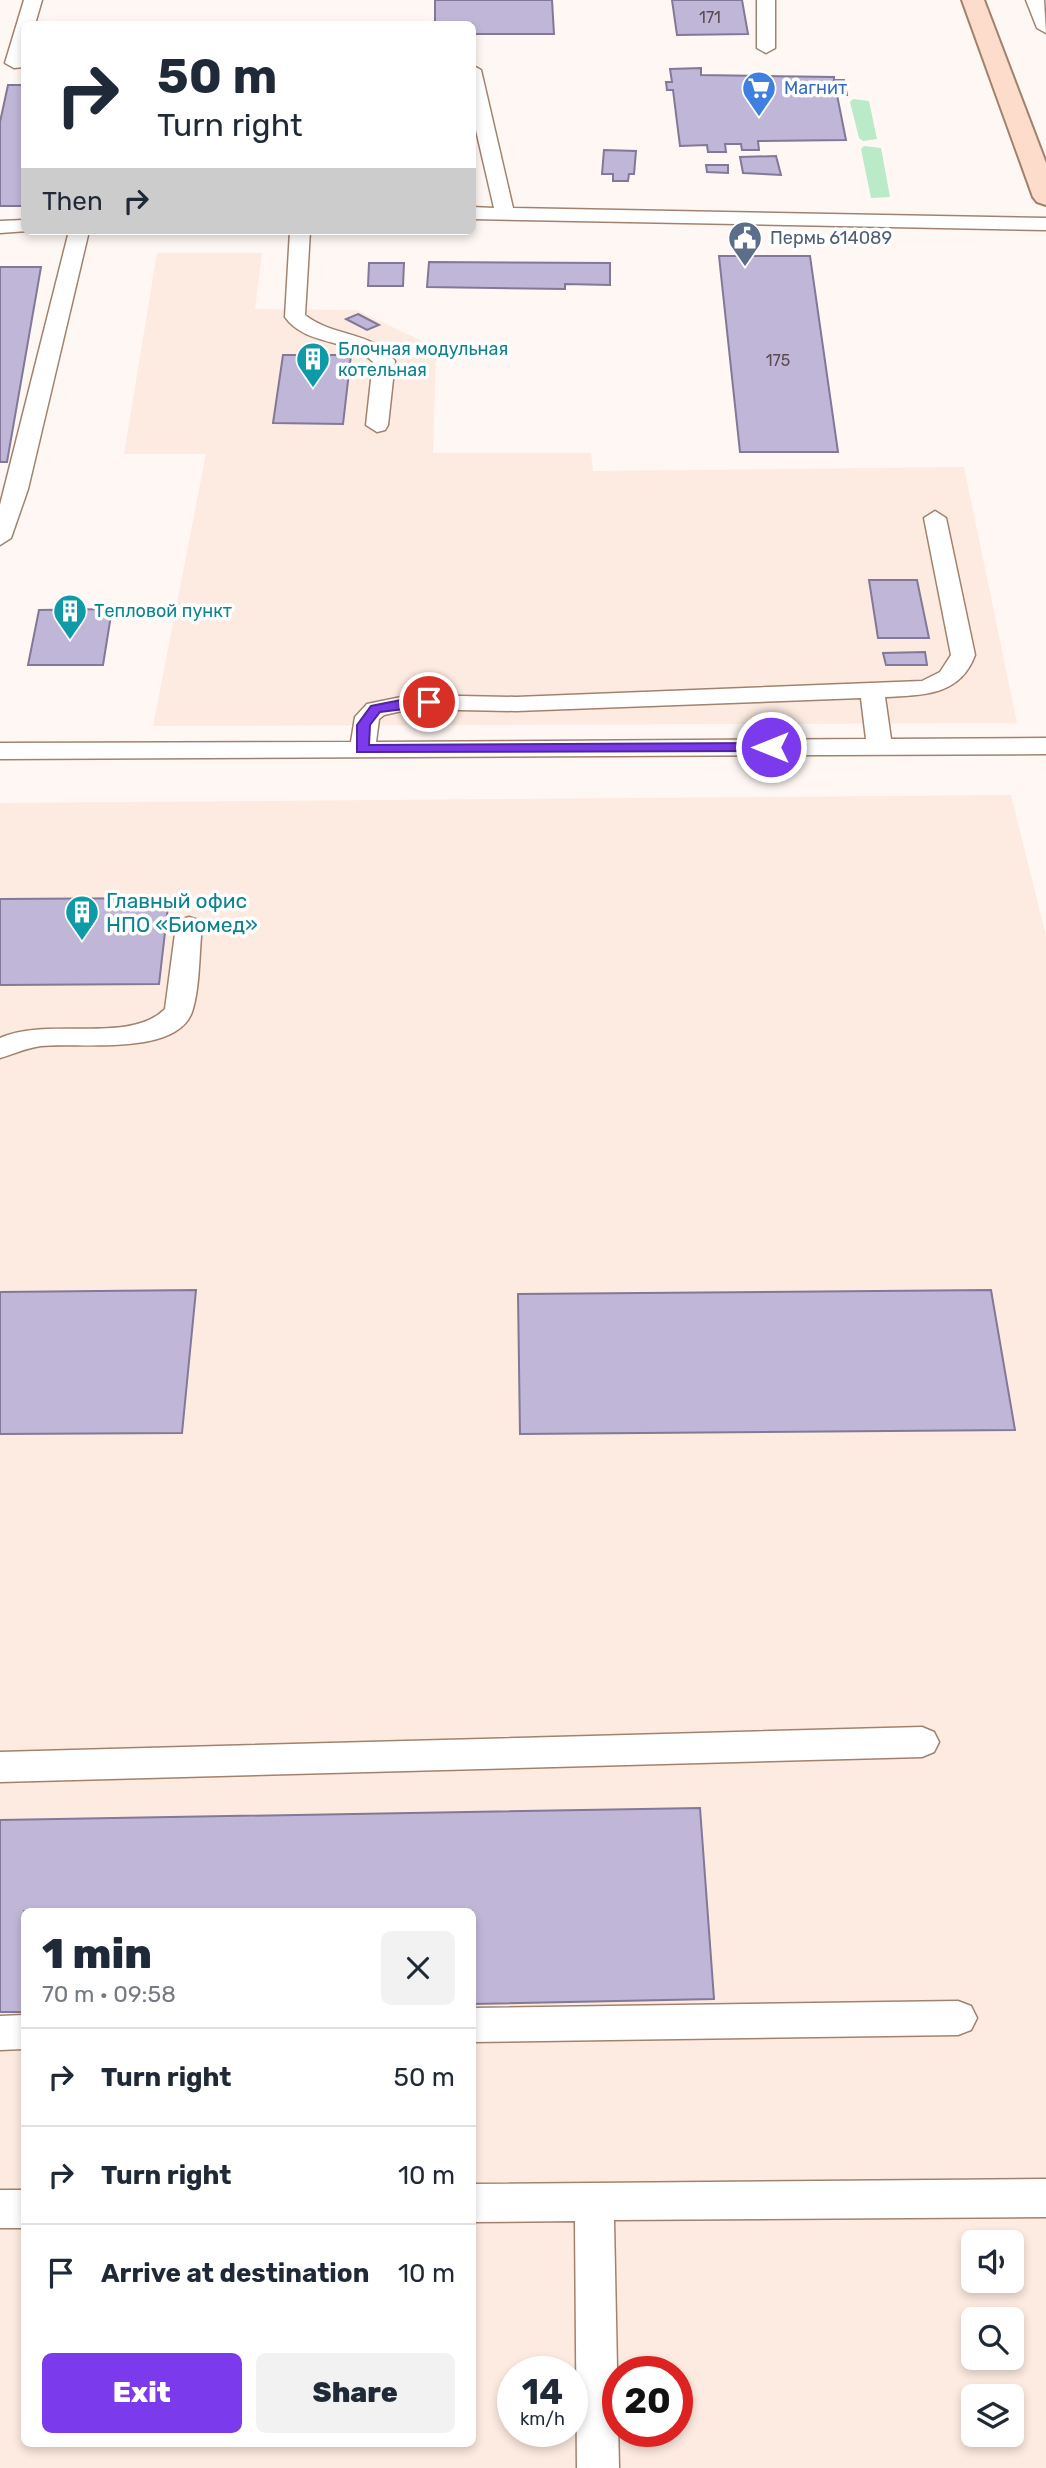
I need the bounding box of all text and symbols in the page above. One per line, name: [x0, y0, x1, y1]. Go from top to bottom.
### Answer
house number: 171: [699, 8, 721, 27]
text: 50 m: [157, 47, 277, 105]
icon: right: [42, 49, 133, 140]
supermarket icon: Магнит: [740, 69, 778, 118]
place label: Магнит: [784, 77, 847, 99]
text: Turn right: [157, 106, 302, 144]
icon: right: [117, 182, 155, 220]
text: Then: [42, 186, 103, 217]
public building icon: Пермь 614089: [726, 219, 764, 268]
place label: Пермь 614089: [770, 227, 892, 249]
place label: Блочная модульная котельная: [338, 338, 508, 381]
building icon: Блочная модульная котельная: [294, 340, 332, 389]
house number: 175: [766, 351, 790, 370]
building icon: Тепловой пункт: [51, 592, 89, 641]
place label: Тепловой пункт: [94, 600, 232, 622]
pin: [399, 672, 459, 732]
icon: arrive: [410, 683, 448, 721]
position arrow: [734, 710, 808, 784]
place label: Главный офис НПО «Биомед»: [106, 888, 258, 937]
building icon: Главный офис НПО «Биомед»: [63, 893, 101, 942]
text: 1 min: [42, 1929, 152, 1979]
button: close: [381, 1931, 455, 2005]
text: 70 m · 09:58: [42, 1980, 176, 2008]
icon: right: [42, 2058, 80, 2096]
text: Turn right: [101, 2062, 231, 2093]
text: 50 m: [394, 2062, 455, 2093]
icon: right: [42, 2156, 80, 2194]
text: Turn right: [101, 2160, 231, 2191]
text: 10 m: [398, 2160, 455, 2191]
map controls: [961, 2230, 1024, 2447]
button: sound: [961, 2230, 1024, 2293]
icon: arrive: [42, 2254, 80, 2292]
text: Arrive at destination: [101, 2258, 369, 2289]
text: 10 m: [398, 2258, 455, 2289]
button: search: [961, 2307, 1024, 2370]
button: Exit: [42, 2353, 242, 2433]
button: Share: [256, 2353, 455, 2433]
speed limit sign: 20: [602, 2356, 693, 2447]
text: 14: [522, 2371, 563, 2413]
button: layers: [961, 2384, 1024, 2447]
text: km/h: [520, 2408, 565, 2430]

